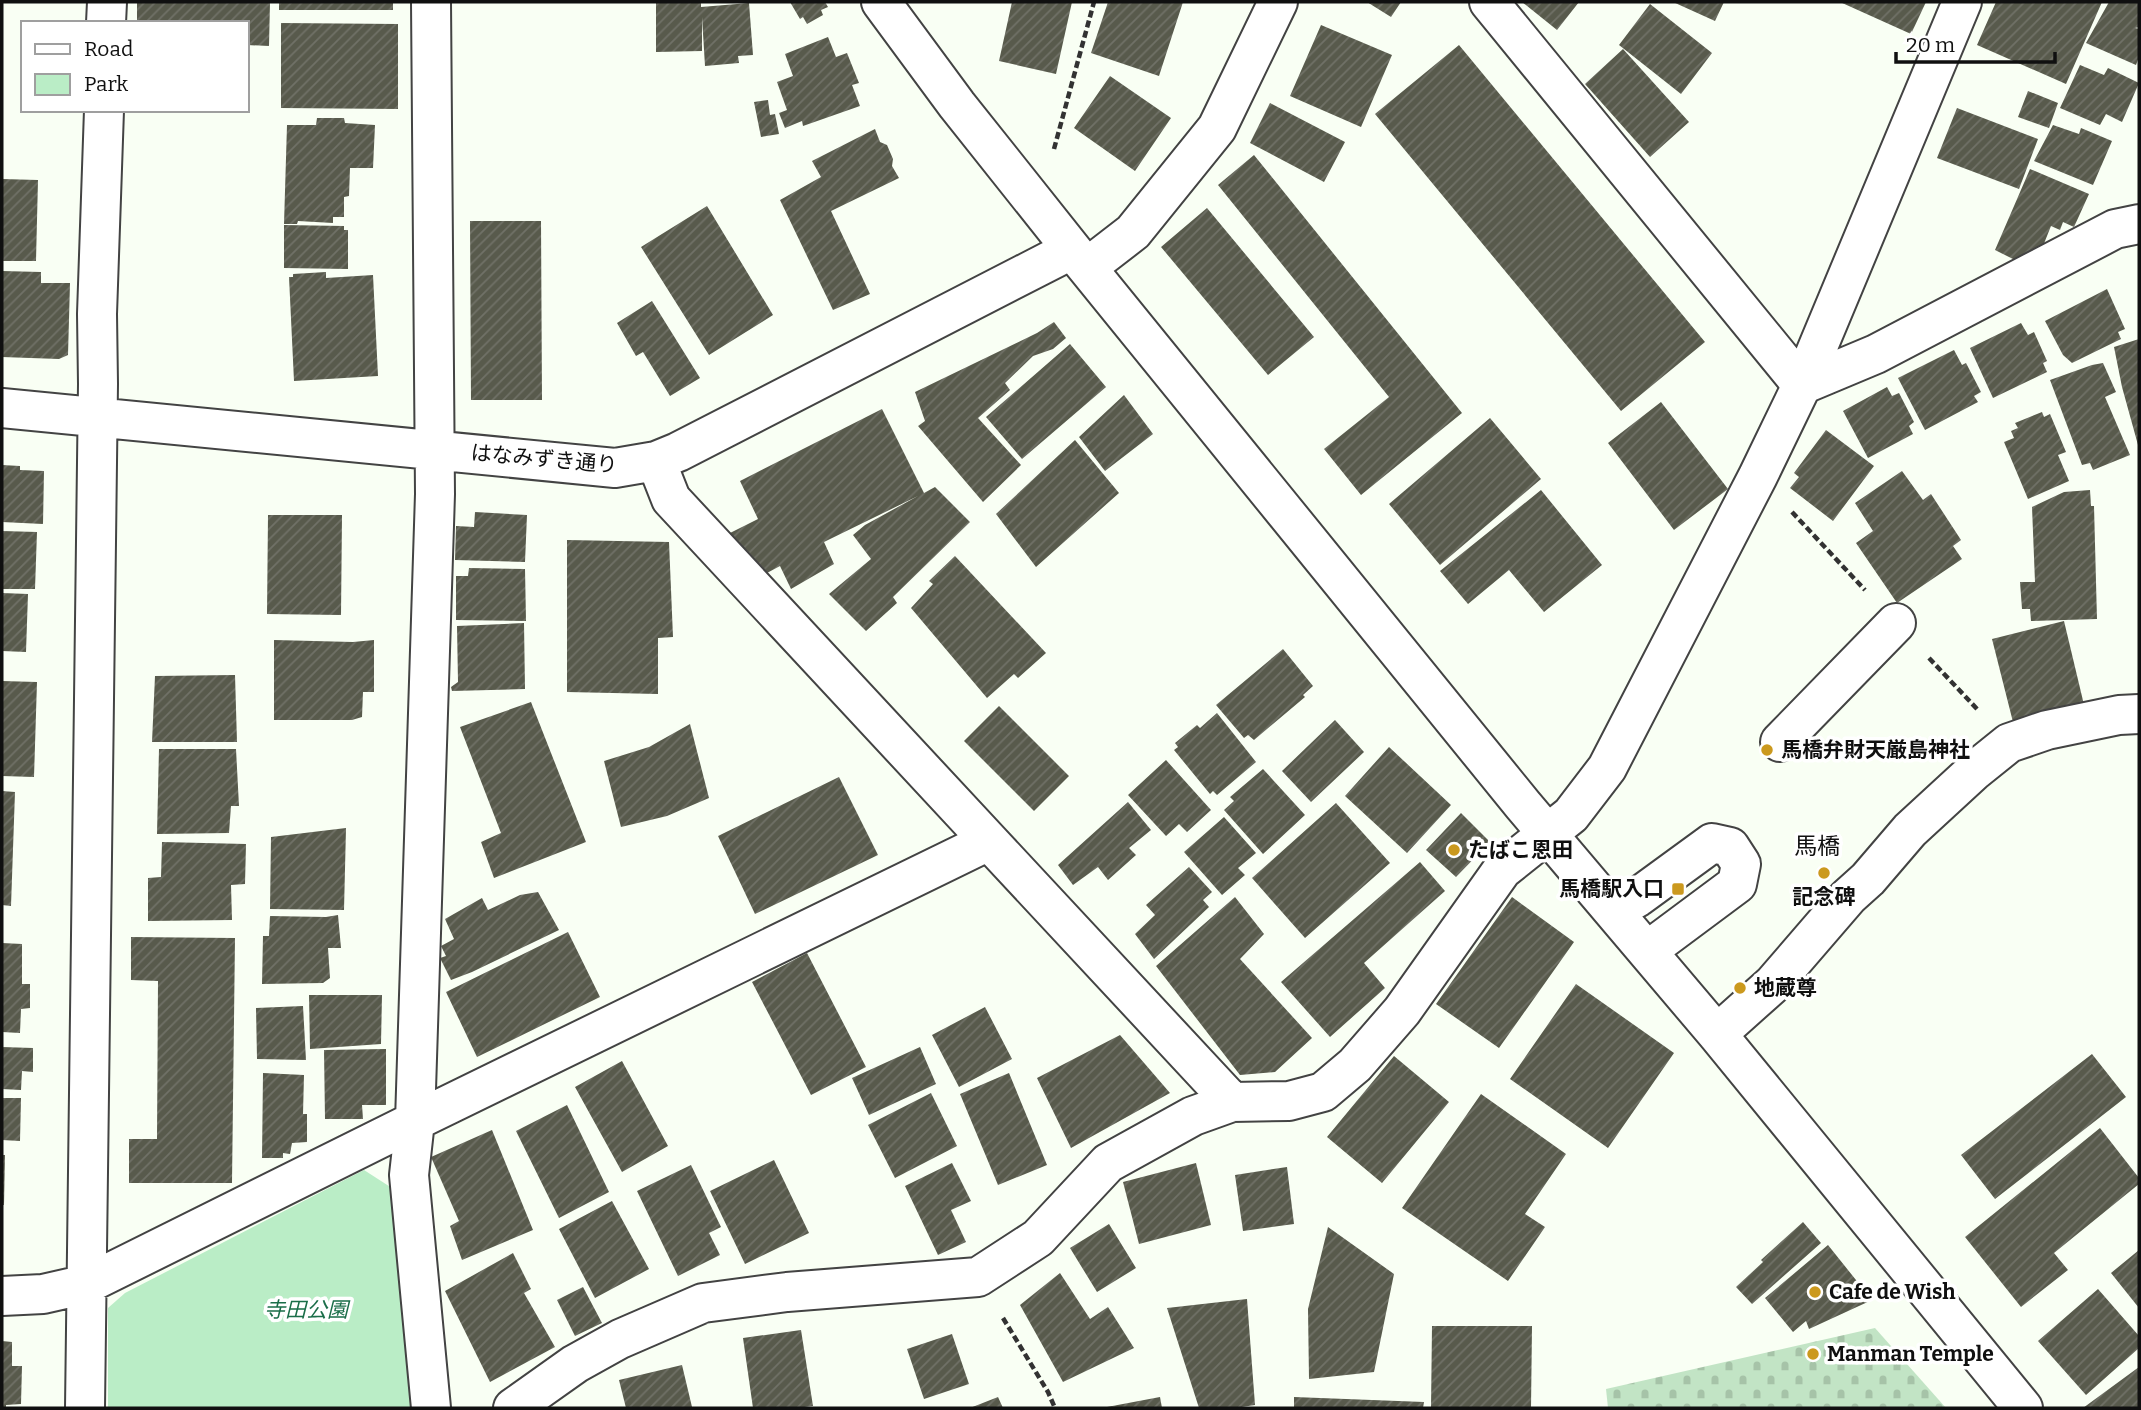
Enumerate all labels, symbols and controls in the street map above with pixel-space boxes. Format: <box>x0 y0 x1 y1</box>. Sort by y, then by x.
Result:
legend <box>21 21 248 112</box>
scale bar <box>1896 21 2055 65</box>
text: 20 m <box>1906 32 1955 58</box>
text: Road <box>84 36 133 62</box>
text: Park <box>84 71 128 97</box>
street label: はなみずき通り <box>470 440 618 478</box>
place label: 馬橋弁財天厳島神社 <box>1781 737 1970 763</box>
marker: 馬橋弁財天厳島神社 <box>1759 742 1775 758</box>
district label: 馬橋 <box>1794 832 1840 860</box>
place label: たばこ恩田 <box>1468 837 1573 863</box>
marker: たばこ恩田 <box>1446 842 1462 858</box>
marker: 記念碑 <box>1816 865 1832 881</box>
place label: 馬橋駅入口 <box>1559 876 1664 902</box>
marker: 馬橋駅入口 <box>1670 881 1686 897</box>
place label: 記念碑 <box>1793 884 1856 910</box>
place label: 地蔵尊 <box>1754 975 1817 1001</box>
marker: 地蔵尊 <box>1732 980 1748 996</box>
place label: Cafe de Wish <box>1829 1279 1956 1305</box>
marker: Cafe de Wish <box>1807 1284 1823 1300</box>
park label: 寺田公園 <box>264 1297 351 1323</box>
place label: Manman Temple <box>1827 1341 1994 1367</box>
marker: Manman Temple <box>1805 1346 1821 1362</box>

